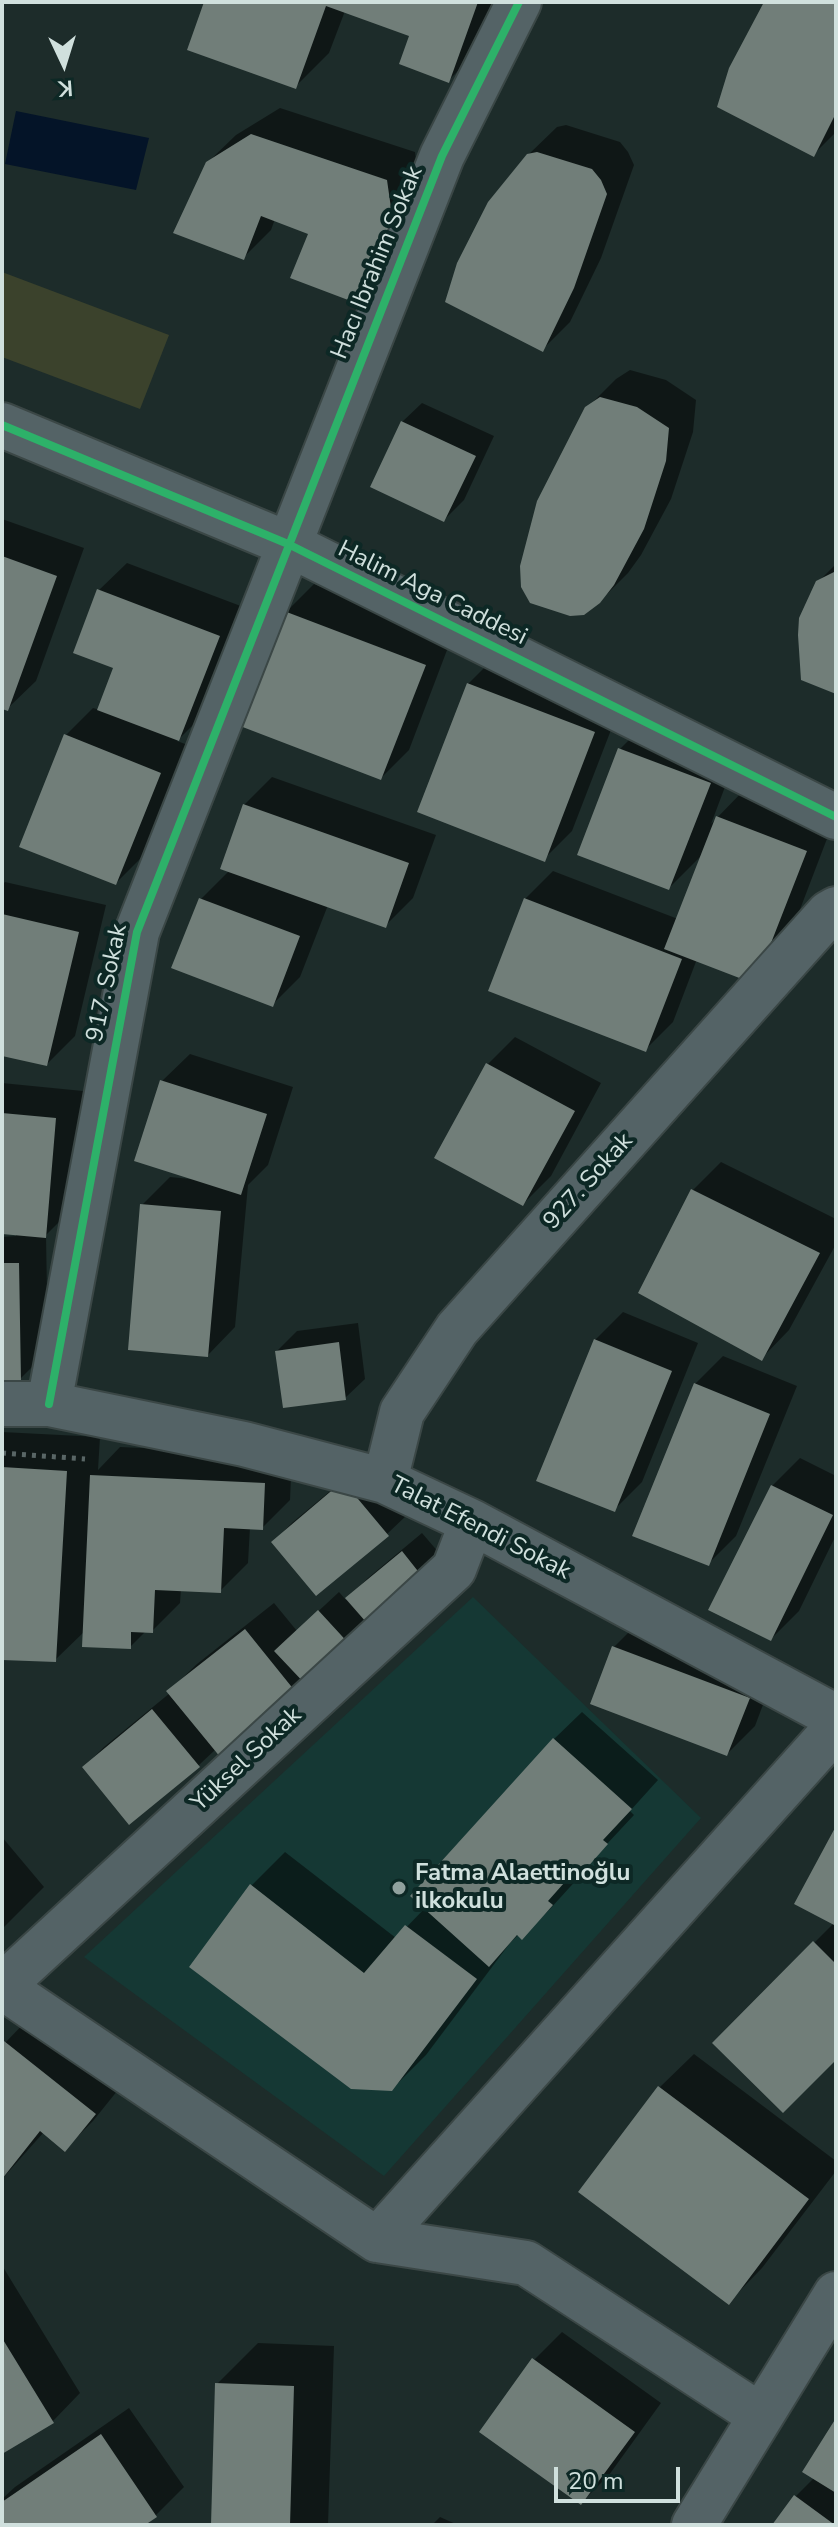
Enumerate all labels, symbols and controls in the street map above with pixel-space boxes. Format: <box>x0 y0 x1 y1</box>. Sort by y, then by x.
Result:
north arrow <box>24 24 104 104</box>
text: K <box>57 72 74 103</box>
street label: Hacı Ibrahim Sokak <box>326 162 430 364</box>
street label: Halim Aga Caddesi <box>333 536 531 652</box>
street label: 917. Sokak <box>81 922 135 1044</box>
street label: 927. Sokak <box>538 1128 640 1236</box>
street label: Talat Efendi Sokak <box>385 1471 575 1587</box>
street label: Yüksel Sokak <box>186 1702 308 1818</box>
place label: Fatma Alaettinoğlu ilkokulu <box>415 1860 630 1916</box>
marker: Fatma Alaettinoğlu ilkokulu <box>390 1879 408 1897</box>
scale bar <box>558 2451 684 2501</box>
text: 20 m <box>568 2465 624 2497</box>

